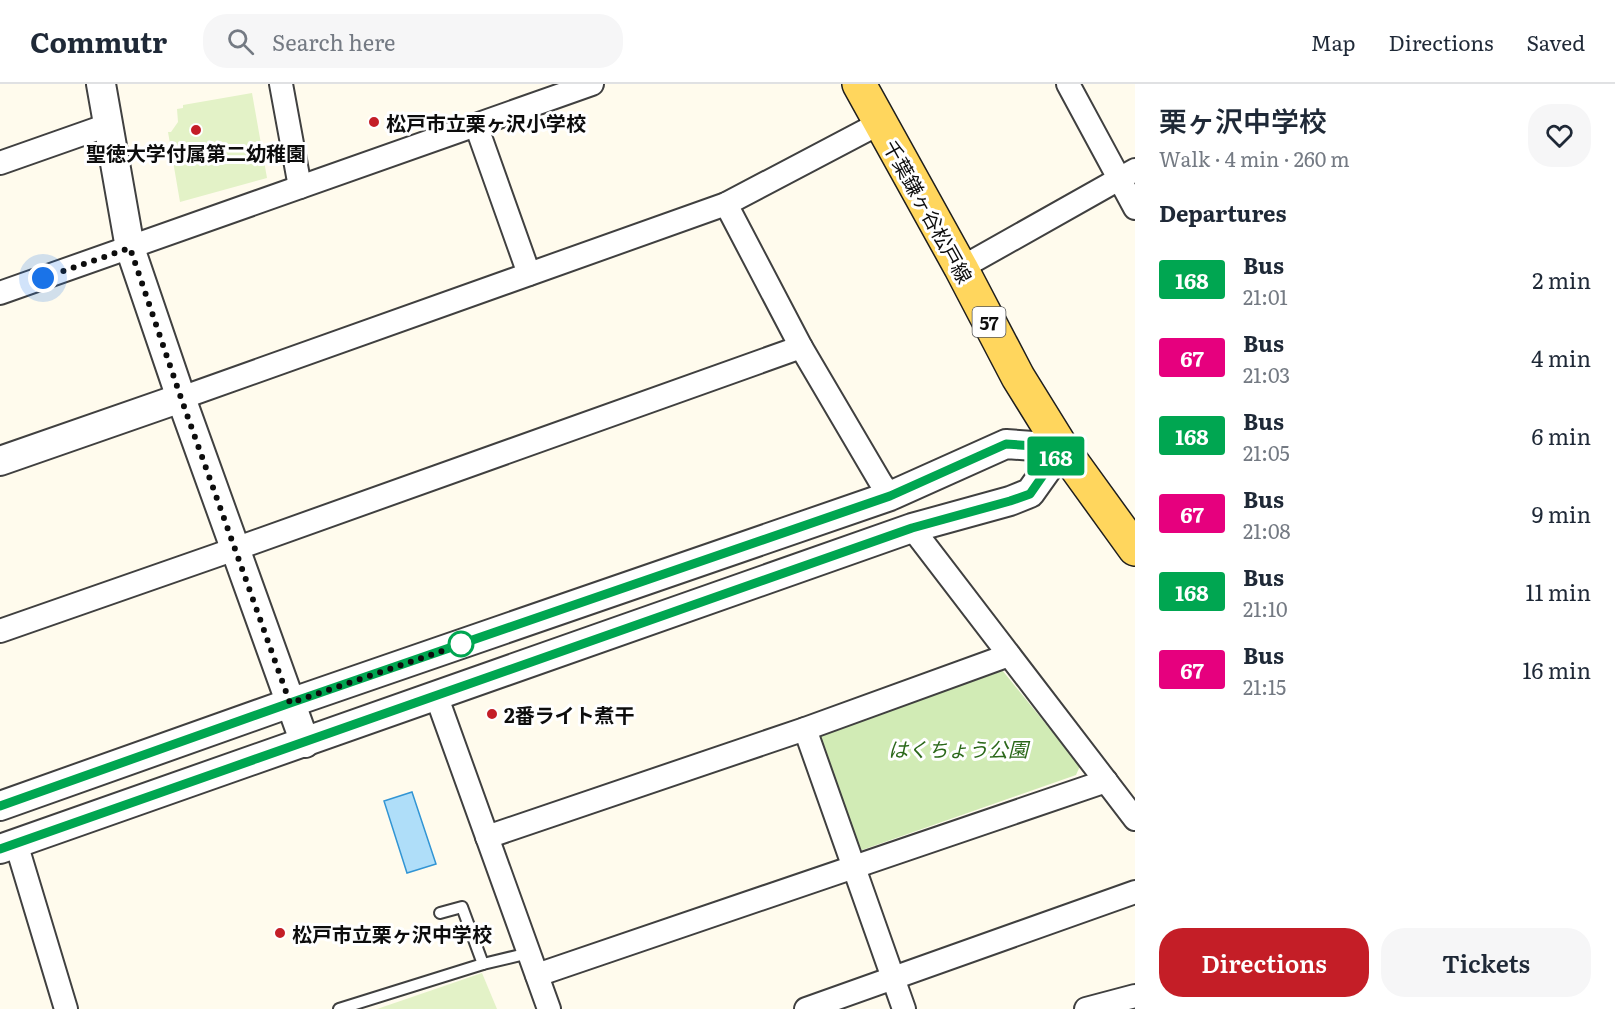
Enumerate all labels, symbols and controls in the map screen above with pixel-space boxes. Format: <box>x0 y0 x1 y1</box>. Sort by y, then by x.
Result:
search box <box>203 14 623 68</box>
text: Commutr <box>30 20 167 62</box>
icon: search <box>224 25 257 58</box>
text: Search here <box>272 25 396 58</box>
text: Map <box>1311 26 1356 57</box>
text: Directions <box>1389 26 1494 57</box>
text: Saved <box>1527 26 1585 57</box>
text: 栗ヶ沢中学校 <box>1159 99 1327 141</box>
button: heart <box>1528 104 1591 167</box>
place label: 松戸市立栗ヶ沢小学校 <box>386 107 586 137</box>
marker: 松戸市立栗ヶ沢小学校 <box>367 115 381 129</box>
marker: 聖徳大学付属第二幼稚園 <box>189 123 203 137</box>
street label: 千葉鎌ヶ谷松戸線 <box>877 134 981 288</box>
place label: 聖徳大学付属第二幼稚園 <box>86 137 306 167</box>
text: Walk · 4 min · 260 m <box>1159 143 1350 173</box>
text: Departures <box>1159 196 1286 229</box>
text: Bus <box>1243 248 1284 281</box>
your location <box>28 263 58 293</box>
text: 2 min <box>1532 263 1591 296</box>
text: 168 <box>1175 264 1209 295</box>
text: 21:01 <box>1243 281 1288 311</box>
road number: 57 <box>972 307 1006 337</box>
text: Bus <box>1243 326 1284 359</box>
text: 4 min <box>1531 341 1591 374</box>
text: 67 <box>1180 342 1204 373</box>
text: 21:03 <box>1243 359 1290 389</box>
text: Bus <box>1243 404 1284 437</box>
text: 6 min <box>1532 419 1591 452</box>
text: 168 <box>1175 420 1209 451</box>
line badge: 168 <box>1022 436 1090 476</box>
text: 21:05 <box>1243 437 1290 467</box>
text: 168 <box>1039 441 1073 472</box>
text: Bus <box>1243 482 1284 515</box>
text: 9 min <box>1532 497 1591 530</box>
text: 67 <box>1180 498 1204 529</box>
text: 21:08 <box>1243 515 1291 545</box>
text: Bus <box>1243 560 1284 593</box>
text: 11 min <box>1525 575 1591 608</box>
text: 168 <box>1175 576 1209 607</box>
text: 21:10 <box>1243 593 1288 623</box>
unlabelled marker <box>448 631 474 657</box>
text: Bus <box>1243 638 1284 671</box>
text: 16 min <box>1523 653 1591 686</box>
text: 67 <box>1180 654 1204 685</box>
text: 21:15 <box>1243 671 1286 701</box>
place label: 2番ライト煮干 <box>504 699 635 729</box>
marker: 2番ライト煮干 <box>485 707 499 721</box>
park label: はくちょう公園 <box>888 733 1031 763</box>
place label: 松戸市立栗ヶ沢中学校 <box>292 918 492 948</box>
marker: 松戸市立栗ヶ沢中学校 <box>273 926 287 940</box>
button: Directions <box>1159 928 1369 997</box>
button: Tickets <box>1381 928 1591 997</box>

